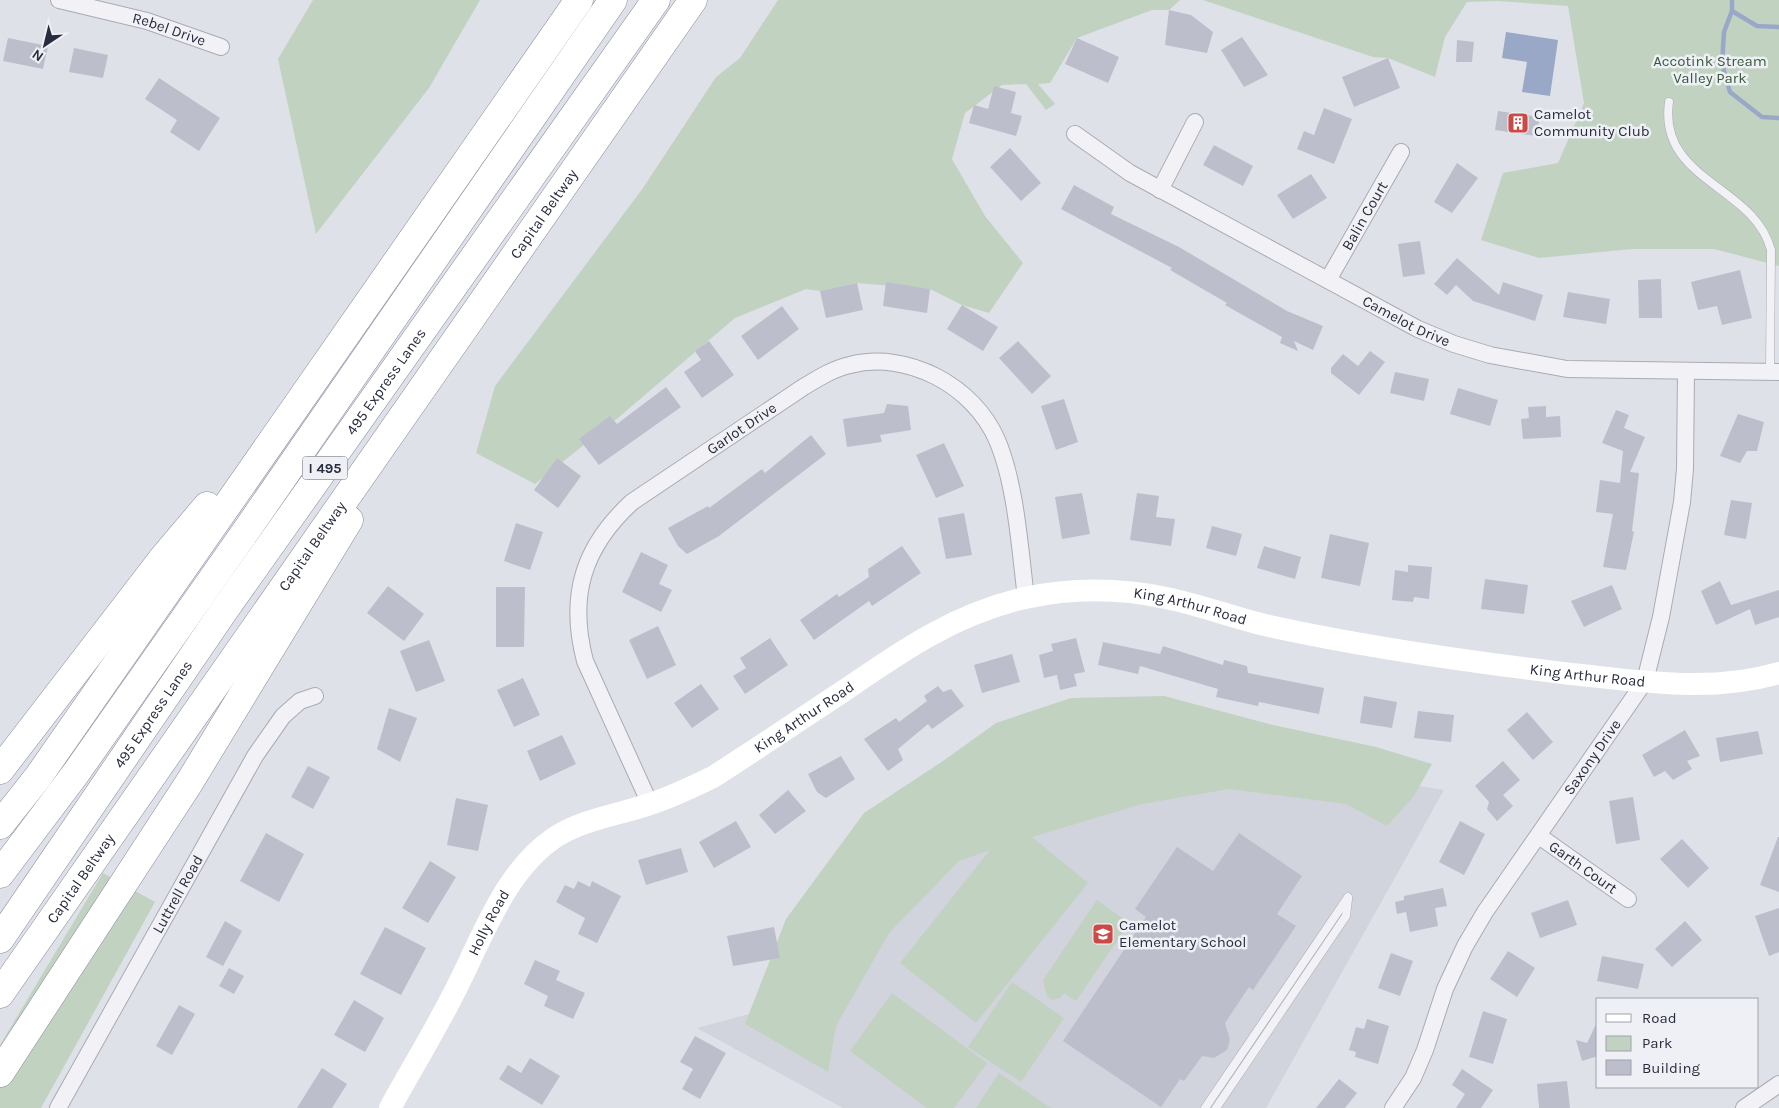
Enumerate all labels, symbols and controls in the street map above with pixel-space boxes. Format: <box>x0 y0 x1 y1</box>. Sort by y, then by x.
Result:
street label: Rebel Drive <box>131 9 208 50</box>
north arrow <box>20 20 70 70</box>
text: N <box>29 45 47 65</box>
park label: Accotink Stream Valley Park <box>1653 52 1767 87</box>
place label: Camelot Community Club <box>1534 105 1650 140</box>
building icon: Camelot Community Club <box>1506 111 1530 135</box>
street label: Capital Beltway <box>506 165 581 262</box>
street label: Balin Court <box>1338 178 1392 253</box>
street label: Camelot Drive <box>1359 292 1453 350</box>
street label: 495 Express Lanes <box>342 325 430 438</box>
street label: Garlot Drive <box>703 399 780 458</box>
road number: I 495 <box>302 456 348 479</box>
street label: Capital Beltway <box>275 498 350 594</box>
street label: King Arthur Road <box>1133 584 1249 629</box>
street label: 495 Express Lanes <box>110 657 196 772</box>
street label: King Arthur Road <box>1529 660 1646 691</box>
street label: King Arthur Road <box>751 677 858 757</box>
street label: Saxony Drive <box>1560 716 1625 798</box>
street label: Capital Beltway <box>43 830 118 927</box>
street label: Garth Court <box>1546 837 1621 898</box>
street label: Luttrell Road <box>149 852 207 937</box>
street label: Holly Road <box>464 886 513 959</box>
place label: Camelot Elementary School <box>1119 916 1246 951</box>
school or university icon: Camelot Elementary School <box>1091 922 1115 946</box>
legend <box>1596 998 1759 1088</box>
text: Road <box>1642 1009 1677 1027</box>
text: Park <box>1642 1034 1672 1052</box>
text: Building <box>1642 1059 1700 1077</box>

